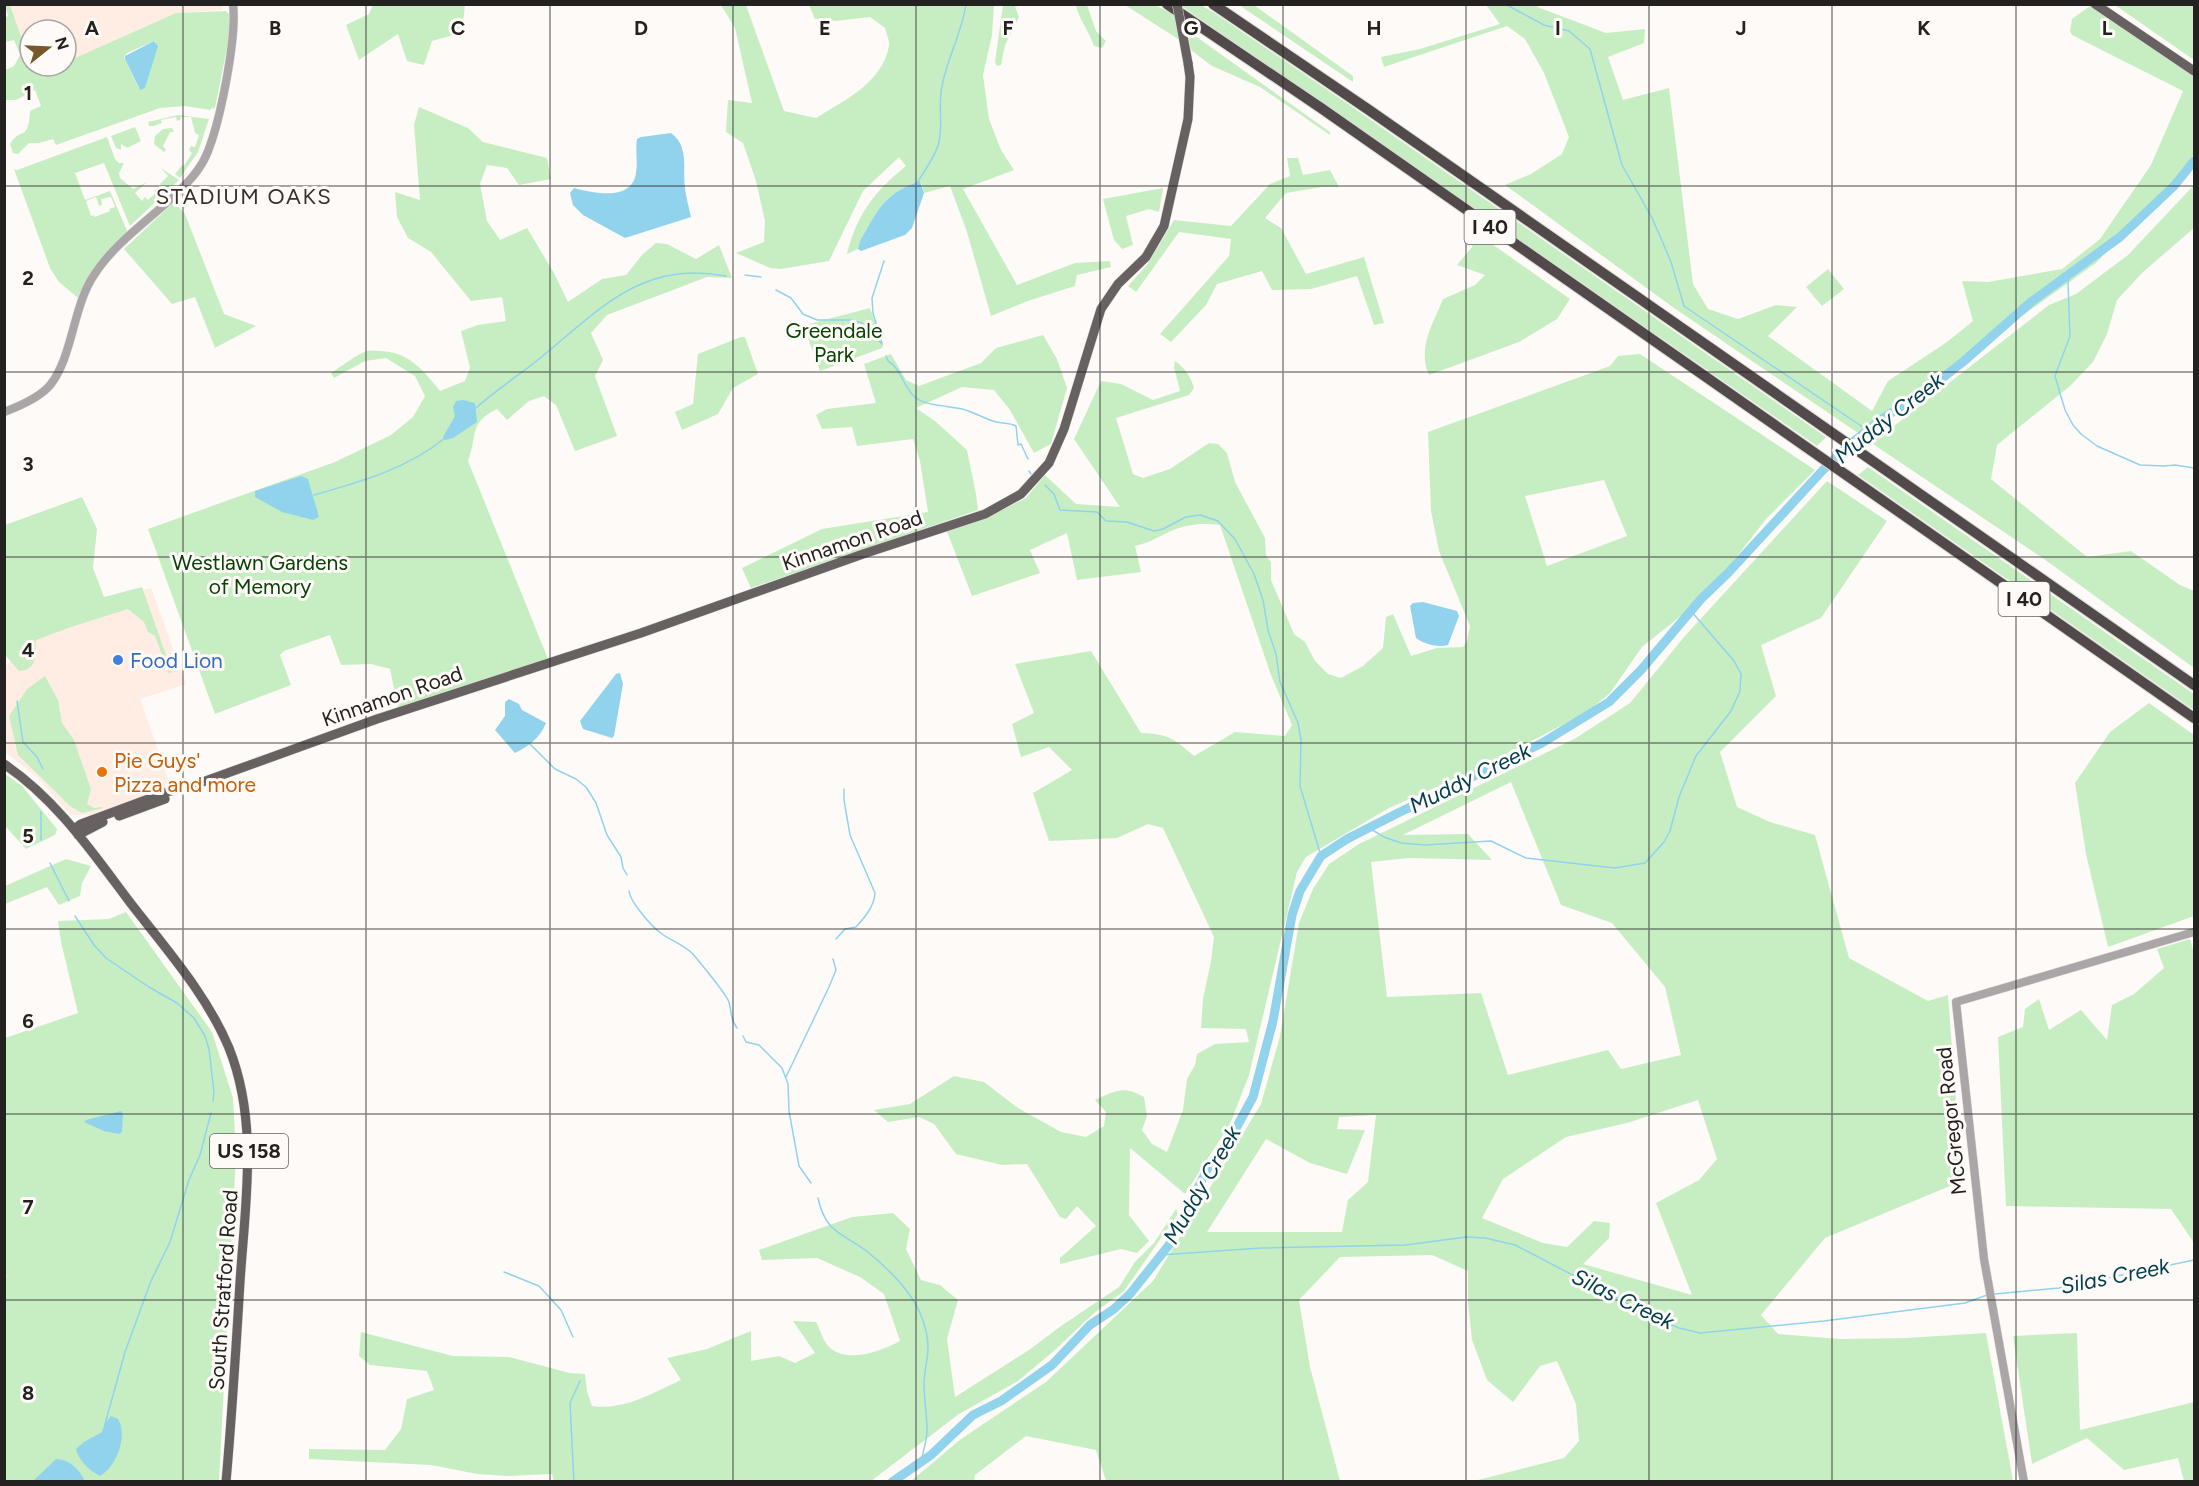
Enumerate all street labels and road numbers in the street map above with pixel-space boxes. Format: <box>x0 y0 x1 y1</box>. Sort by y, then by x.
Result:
road number: I 40 <box>1464 210 1516 244</box>
street label: Kinnamon Road <box>778 504 926 576</box>
road number: I 40 <box>1998 582 2050 616</box>
street label: Kinnamon Road <box>318 660 466 732</box>
street label: McGregor Road <box>1931 1046 1971 1196</box>
road number: US 158 <box>210 1134 288 1168</box>
street label: South Stratford Road <box>204 1189 242 1391</box>

